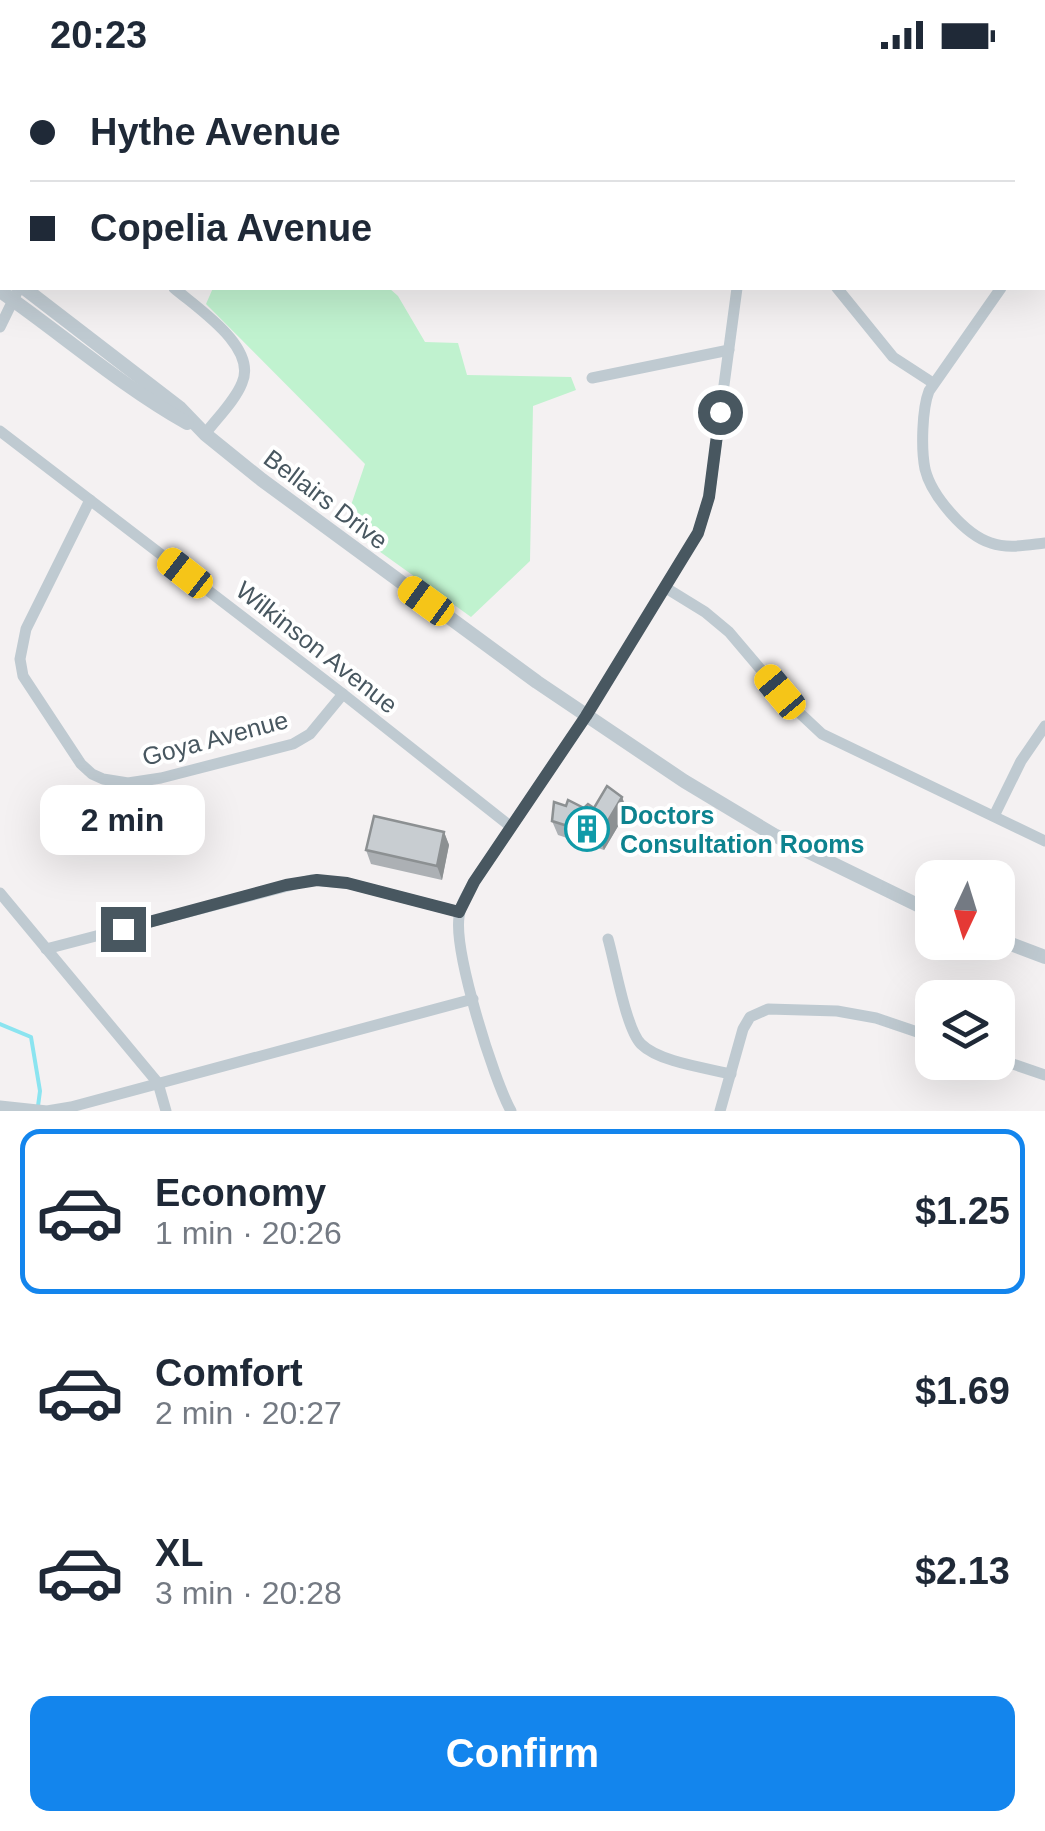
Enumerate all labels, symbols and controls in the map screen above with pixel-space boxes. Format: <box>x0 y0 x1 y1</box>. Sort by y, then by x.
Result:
text: 20:23 <box>50 14 147 56</box>
text: Hythe Avenue <box>90 111 341 153</box>
text: Copelia Avenue <box>90 207 372 249</box>
route start <box>698 390 743 435</box>
street label: Bellairs Drive <box>259 444 393 554</box>
car <box>152 543 218 603</box>
car <box>393 571 459 631</box>
street label: Wilkinson Avenue <box>231 575 403 719</box>
car <box>749 659 811 725</box>
street label: Goya Avenue <box>139 705 291 771</box>
callout: 2 min <box>41 784 206 854</box>
place label: Doctors Consultation Rooms <box>620 801 864 858</box>
text: 2 min <box>81 802 164 838</box>
building icon: Doctors Consultation Rooms <box>564 806 610 852</box>
north arrow <box>915 860 1015 960</box>
map controls <box>915 860 1015 1080</box>
route end <box>101 907 146 952</box>
button: layers <box>915 980 1015 1080</box>
icon: car <box>35 1167 125 1257</box>
text: Economy <box>155 1172 326 1214</box>
text: $1.25 <box>915 1190 1010 1232</box>
text: 1 min · 20:26 <box>155 1215 342 1251</box>
icon: car <box>35 1347 125 1437</box>
text: Comfort <box>155 1352 303 1394</box>
text: $1.69 <box>915 1370 1010 1412</box>
text: 2 min · 20:27 <box>155 1395 342 1431</box>
icon: car <box>35 1527 125 1617</box>
text: XL <box>155 1532 204 1574</box>
text: $2.13 <box>915 1550 1010 1592</box>
text: 3 min · 20:28 <box>155 1575 342 1611</box>
button: Confirm <box>30 1696 1015 1811</box>

